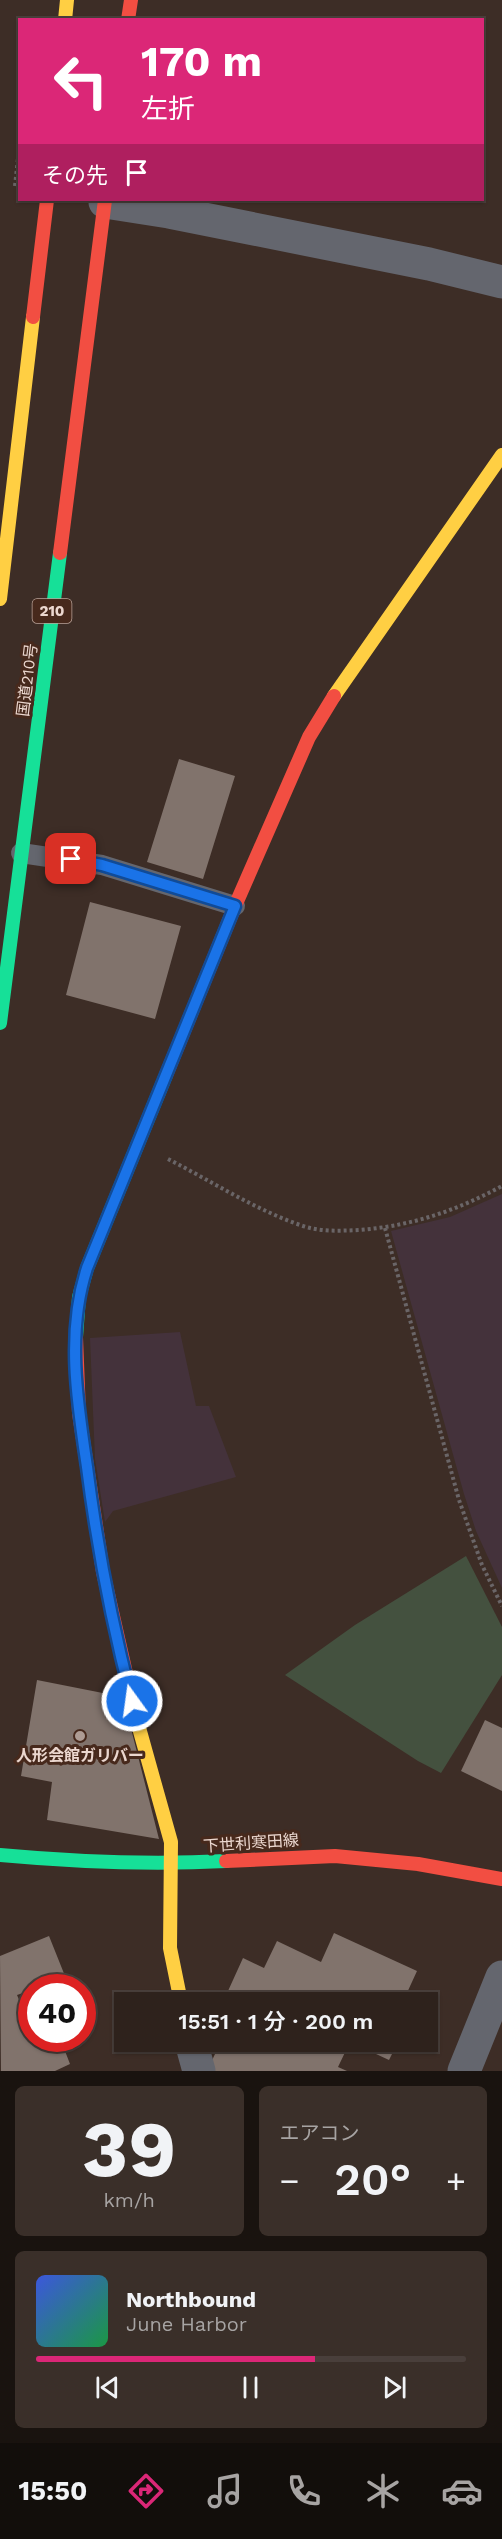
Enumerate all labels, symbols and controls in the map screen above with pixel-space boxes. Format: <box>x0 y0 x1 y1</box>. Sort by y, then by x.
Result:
text: 170 m <box>141 37 262 86</box>
icon: left <box>42 42 120 120</box>
text: 左折 <box>141 93 195 125</box>
icon: arrive <box>120 156 153 189</box>
text: その先 <box>42 163 108 188</box>
road number: 210 <box>32 599 72 623</box>
street label: 国道210号 <box>13 642 41 718</box>
pin <box>45 833 96 884</box>
icon: arrive <box>54 842 87 875</box>
position arrow <box>100 1669 164 1733</box>
marker: 人形会館ガリバー <box>73 1729 87 1743</box>
place label: 人形会館ガリバー <box>16 1746 144 1765</box>
street label: 下世利寒田線 <box>202 1830 300 1856</box>
speed limit sign: 40 <box>18 1974 96 2052</box>
text: 15:51 · 1 分 · 200 m <box>179 2009 373 2034</box>
text: 39 <box>82 2103 176 2195</box>
text: エアコン <box>280 2121 360 2145</box>
text: 20° <box>334 2153 411 2206</box>
text: − <box>280 2161 299 2200</box>
text: + <box>446 2161 466 2200</box>
text: km/h <box>103 2188 155 2212</box>
text: Northbound <box>126 2287 256 2312</box>
text: June Harbor <box>126 2312 247 2336</box>
icon: previous <box>91 2371 124 2404</box>
icon: pause <box>234 2371 267 2404</box>
icon: next <box>378 2371 411 2404</box>
icon: directions <box>125 2470 167 2512</box>
icon: music <box>204 2470 246 2512</box>
icon: phone <box>283 2470 325 2512</box>
icon: climate <box>362 2470 404 2512</box>
icon: car <box>441 2470 483 2512</box>
text: 15:50 <box>19 2475 87 2507</box>

